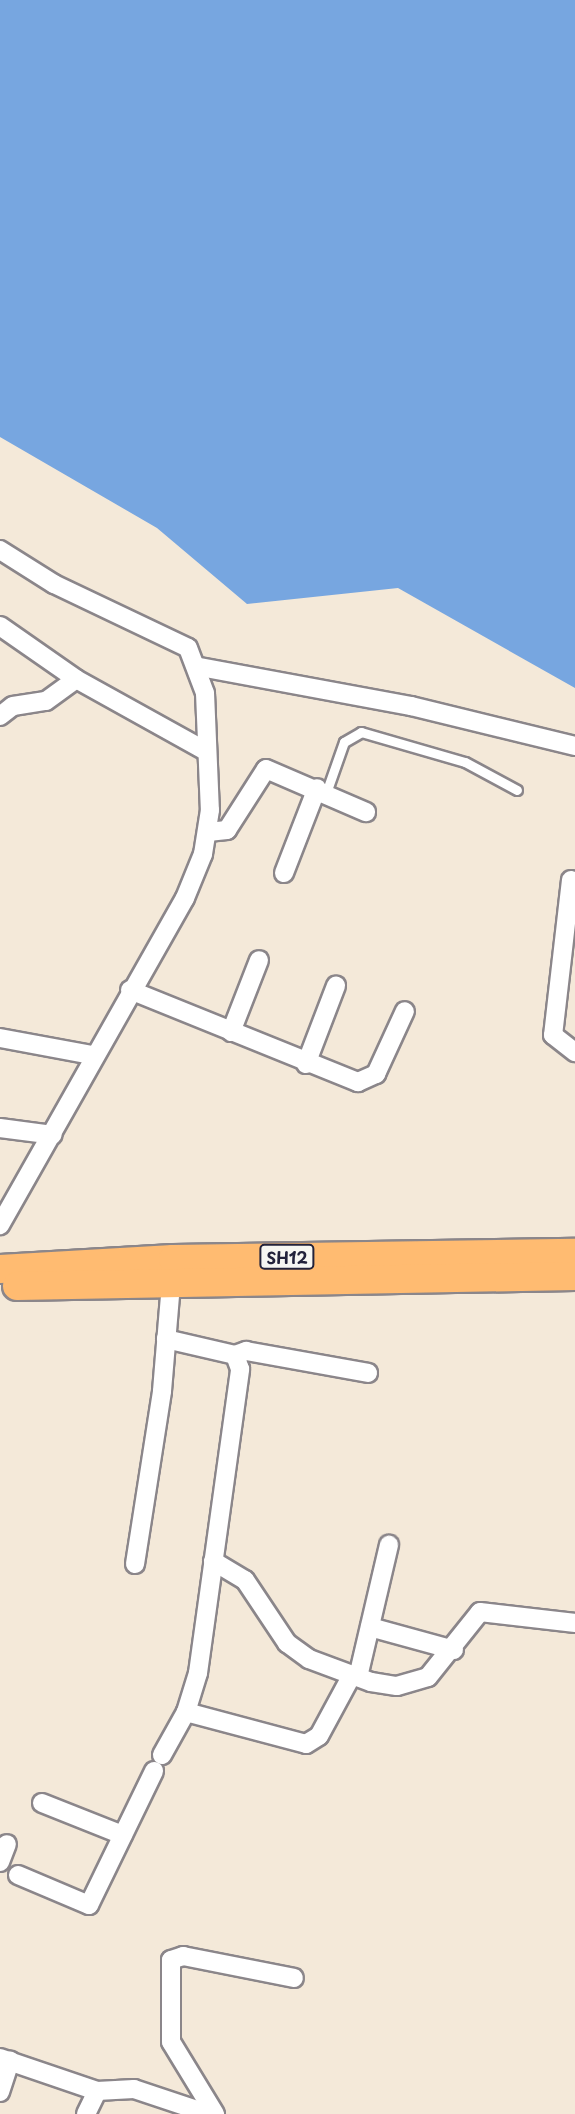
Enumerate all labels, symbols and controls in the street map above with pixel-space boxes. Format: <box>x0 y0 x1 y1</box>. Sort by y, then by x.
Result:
road number: SH12 <box>259 1245 315 1270</box>

